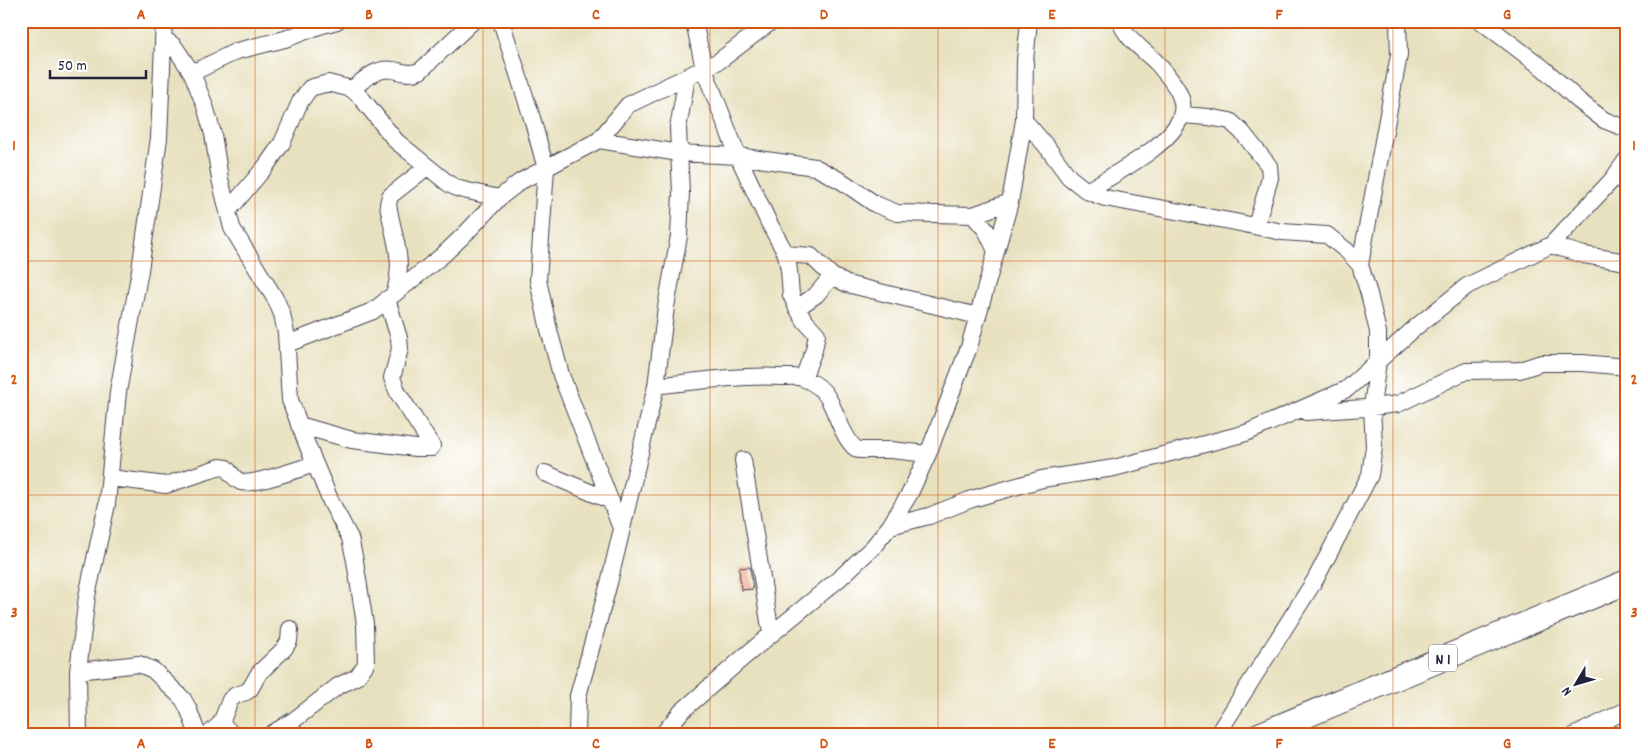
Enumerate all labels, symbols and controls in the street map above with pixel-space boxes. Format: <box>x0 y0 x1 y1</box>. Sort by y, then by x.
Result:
text: A <box>137 4 146 27</box>
text: B <box>365 4 373 27</box>
text: C <box>592 4 600 27</box>
text: D <box>820 4 829 27</box>
text: E <box>1048 4 1056 27</box>
text: F <box>1275 4 1283 27</box>
text: G <box>1503 4 1511 27</box>
scale bar <box>50 48 146 80</box>
text: 50 m <box>58 56 87 78</box>
text: 1 <box>12 135 16 158</box>
text: 1 <box>1632 135 1636 158</box>
text: 2 <box>11 369 18 392</box>
text: 2 <box>1631 369 1638 392</box>
text: 3 <box>10 602 18 625</box>
text: 3 <box>1630 602 1638 625</box>
road number: N 1 <box>1429 644 1457 671</box>
north arrow <box>1550 658 1600 708</box>
text: N <box>1557 682 1577 700</box>
text: A <box>137 733 146 756</box>
text: B <box>365 733 373 756</box>
text: C <box>592 733 600 756</box>
text: D <box>820 733 829 756</box>
text: E <box>1048 733 1056 756</box>
text: F <box>1275 733 1283 756</box>
text: G <box>1503 733 1511 756</box>

